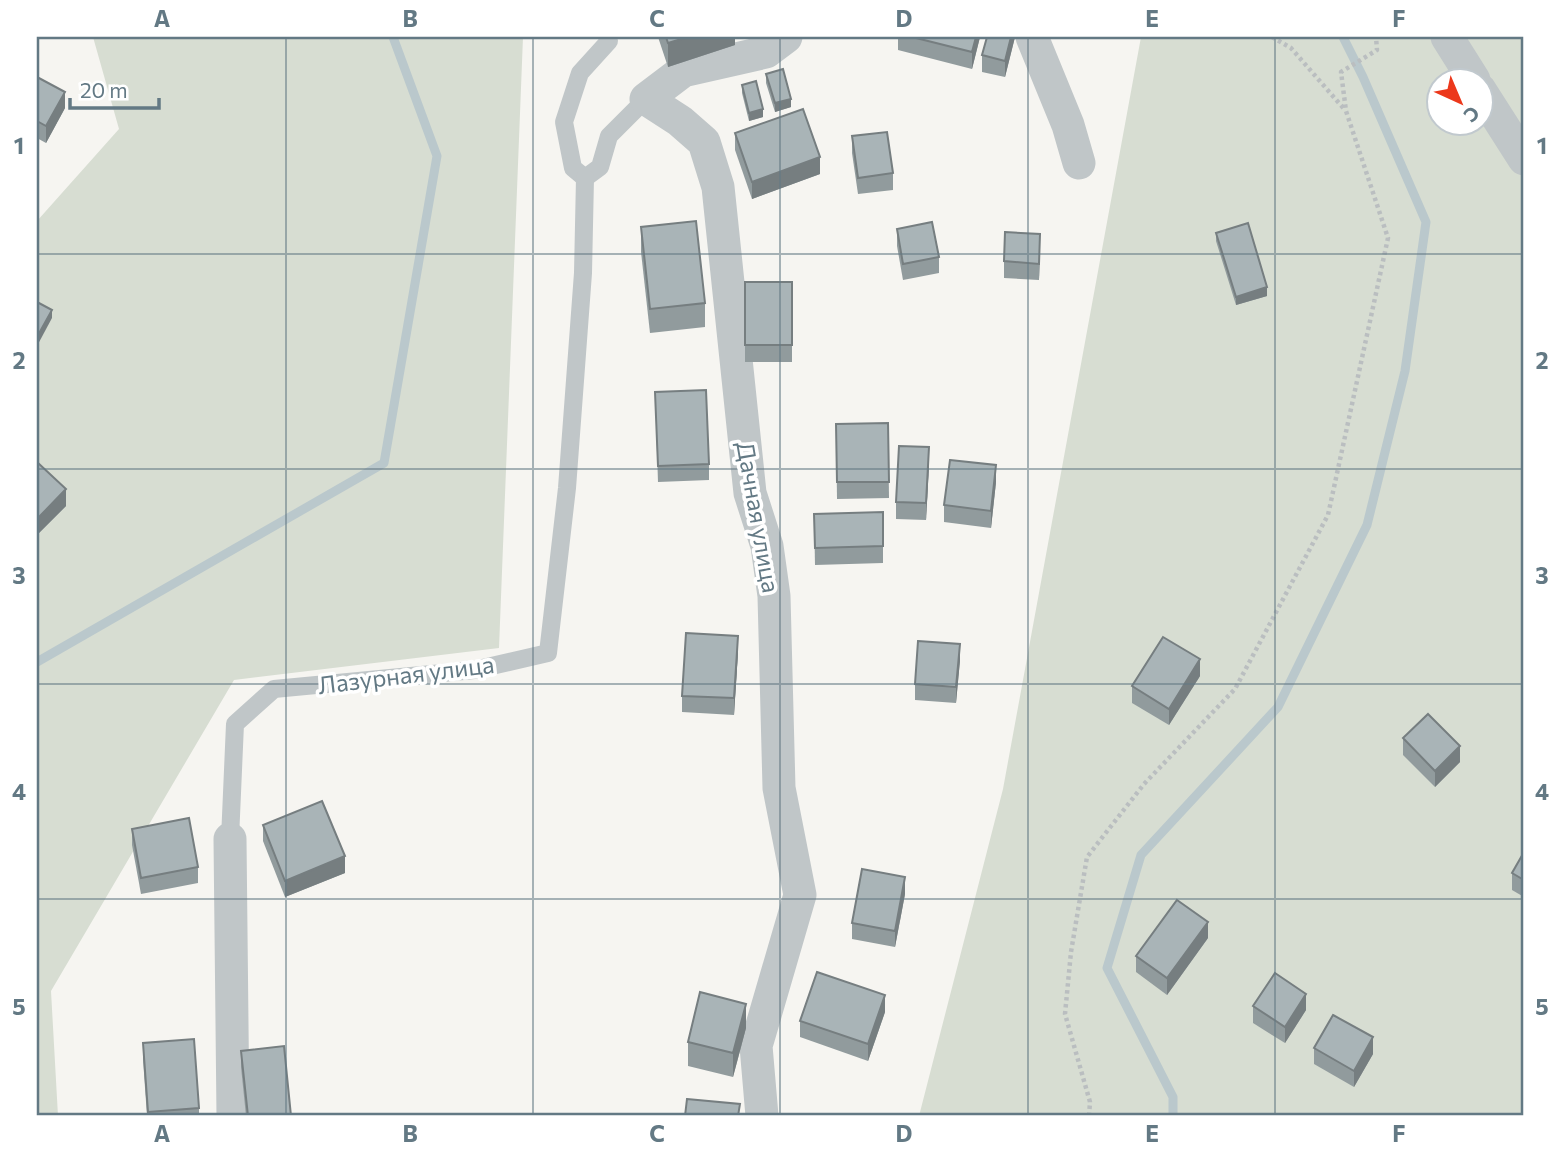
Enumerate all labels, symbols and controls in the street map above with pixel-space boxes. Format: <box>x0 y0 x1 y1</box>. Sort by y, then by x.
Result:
text: A <box>154 4 171 32</box>
text: B <box>402 4 418 32</box>
text: C <box>649 4 665 32</box>
text: D <box>896 4 913 32</box>
text: E <box>1145 4 1159 32</box>
text: F <box>1392 4 1406 32</box>
scale bar <box>70 66 159 110</box>
north arrow <box>1424 66 1494 136</box>
text: 20 m <box>80 77 128 102</box>
text: С <box>1459 102 1485 127</box>
text: 1 <box>14 131 24 159</box>
text: 1 <box>1537 131 1547 159</box>
text: 2 <box>12 346 26 374</box>
text: 2 <box>1535 346 1549 374</box>
street label: Дачная улица <box>731 439 787 595</box>
text: 3 <box>12 561 26 589</box>
text: 3 <box>1535 561 1549 589</box>
street label: Лазурная улица <box>316 649 496 699</box>
text: 4 <box>12 777 26 805</box>
text: 4 <box>1535 777 1549 805</box>
text: 5 <box>12 992 26 1020</box>
text: 5 <box>1535 992 1549 1020</box>
text: A <box>154 1119 171 1147</box>
text: B <box>402 1119 418 1147</box>
text: C <box>649 1119 665 1147</box>
text: D <box>896 1119 913 1147</box>
text: E <box>1145 1119 1159 1147</box>
text: F <box>1392 1119 1406 1147</box>

